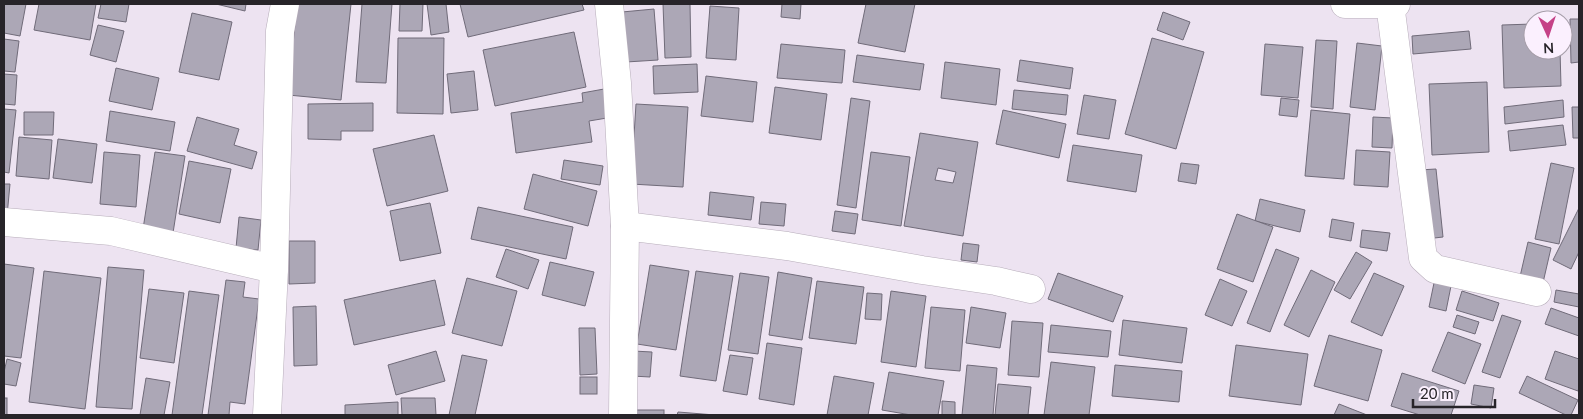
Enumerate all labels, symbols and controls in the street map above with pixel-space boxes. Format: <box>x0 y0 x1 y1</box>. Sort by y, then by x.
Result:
north arrow <box>1523 10 1573 60</box>
text: N <box>1543 40 1555 57</box>
scale bar <box>1413 376 1496 408</box>
text: 20 m <box>1420 384 1454 402</box>

